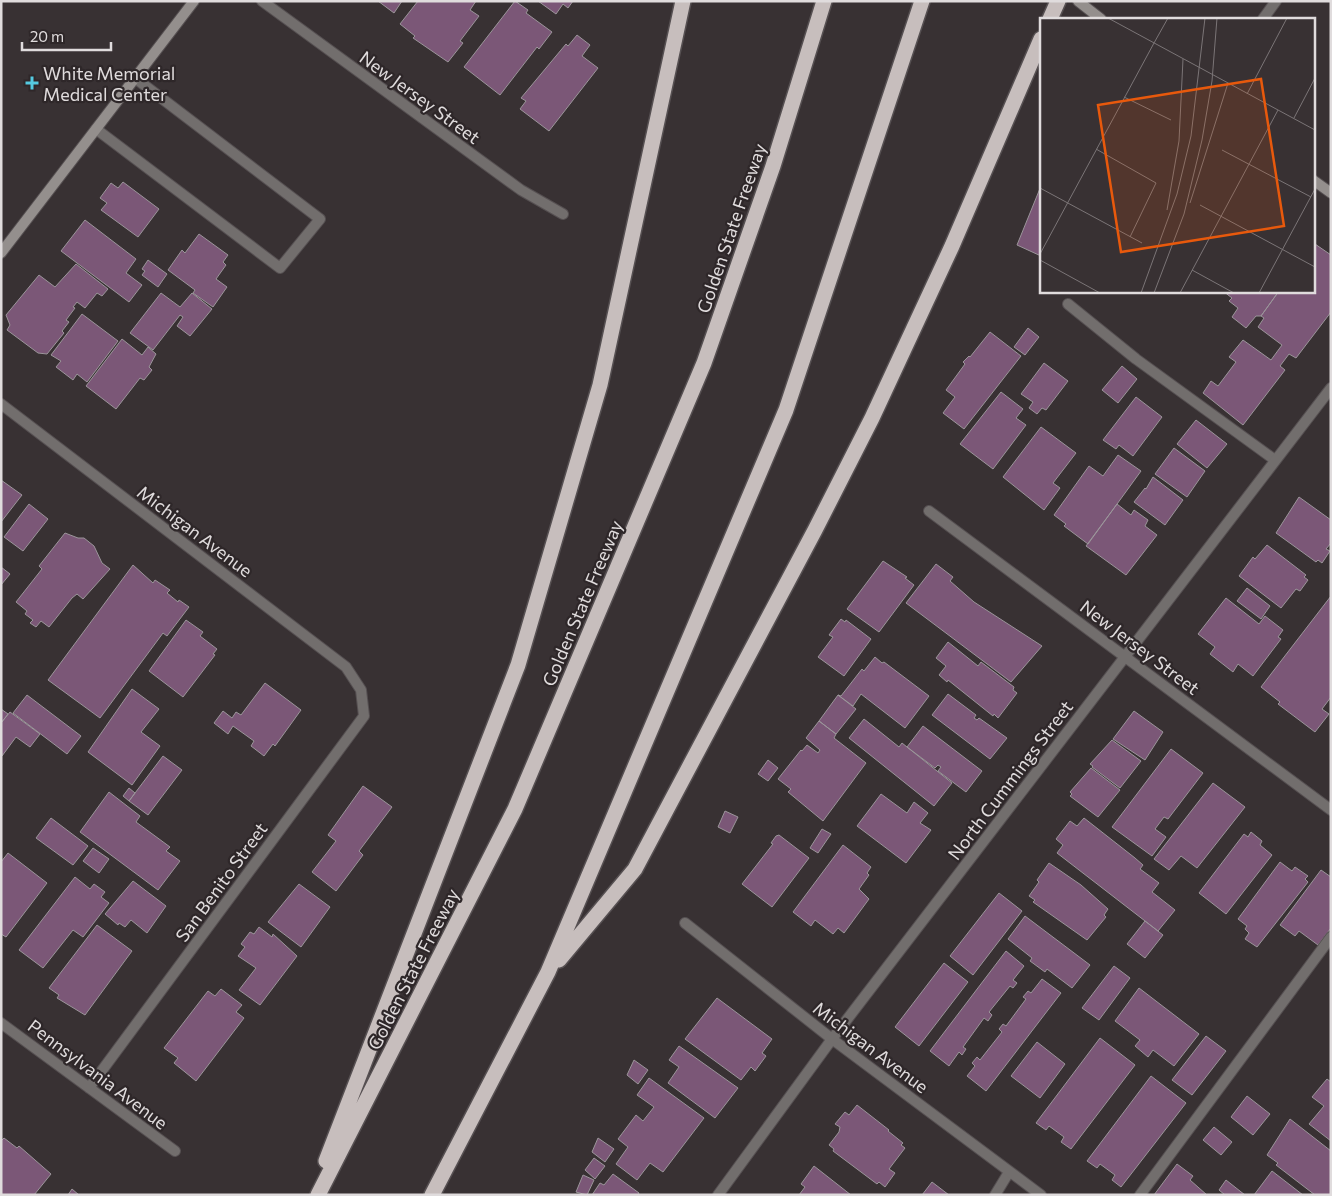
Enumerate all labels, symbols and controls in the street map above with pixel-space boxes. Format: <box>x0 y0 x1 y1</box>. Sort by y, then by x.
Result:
inset map <box>1040 18 1314 292</box>
scale bar <box>22 20 111 52</box>
text: 20 m <box>30 27 64 45</box>
street label: New Jersey Street <box>356 46 484 148</box>
place label: White Memorial Medical Center <box>43 62 175 105</box>
marker: White Memorial Medical Center <box>25 76 39 90</box>
street label: Golden State Freeway <box>692 140 770 316</box>
street label: Michigan Avenue <box>133 481 257 581</box>
street label: Golden State Freeway <box>537 517 627 689</box>
street label: New Jersey Street <box>1076 595 1204 699</box>
street label: North Cummings Street <box>943 696 1077 864</box>
street label: San Benito Street <box>170 818 272 946</box>
street label: Golden State Freeway <box>363 885 463 1053</box>
street label: Michigan Avenue <box>809 997 933 1097</box>
street label: Pennsylvania Avenue <box>24 1014 172 1134</box>

